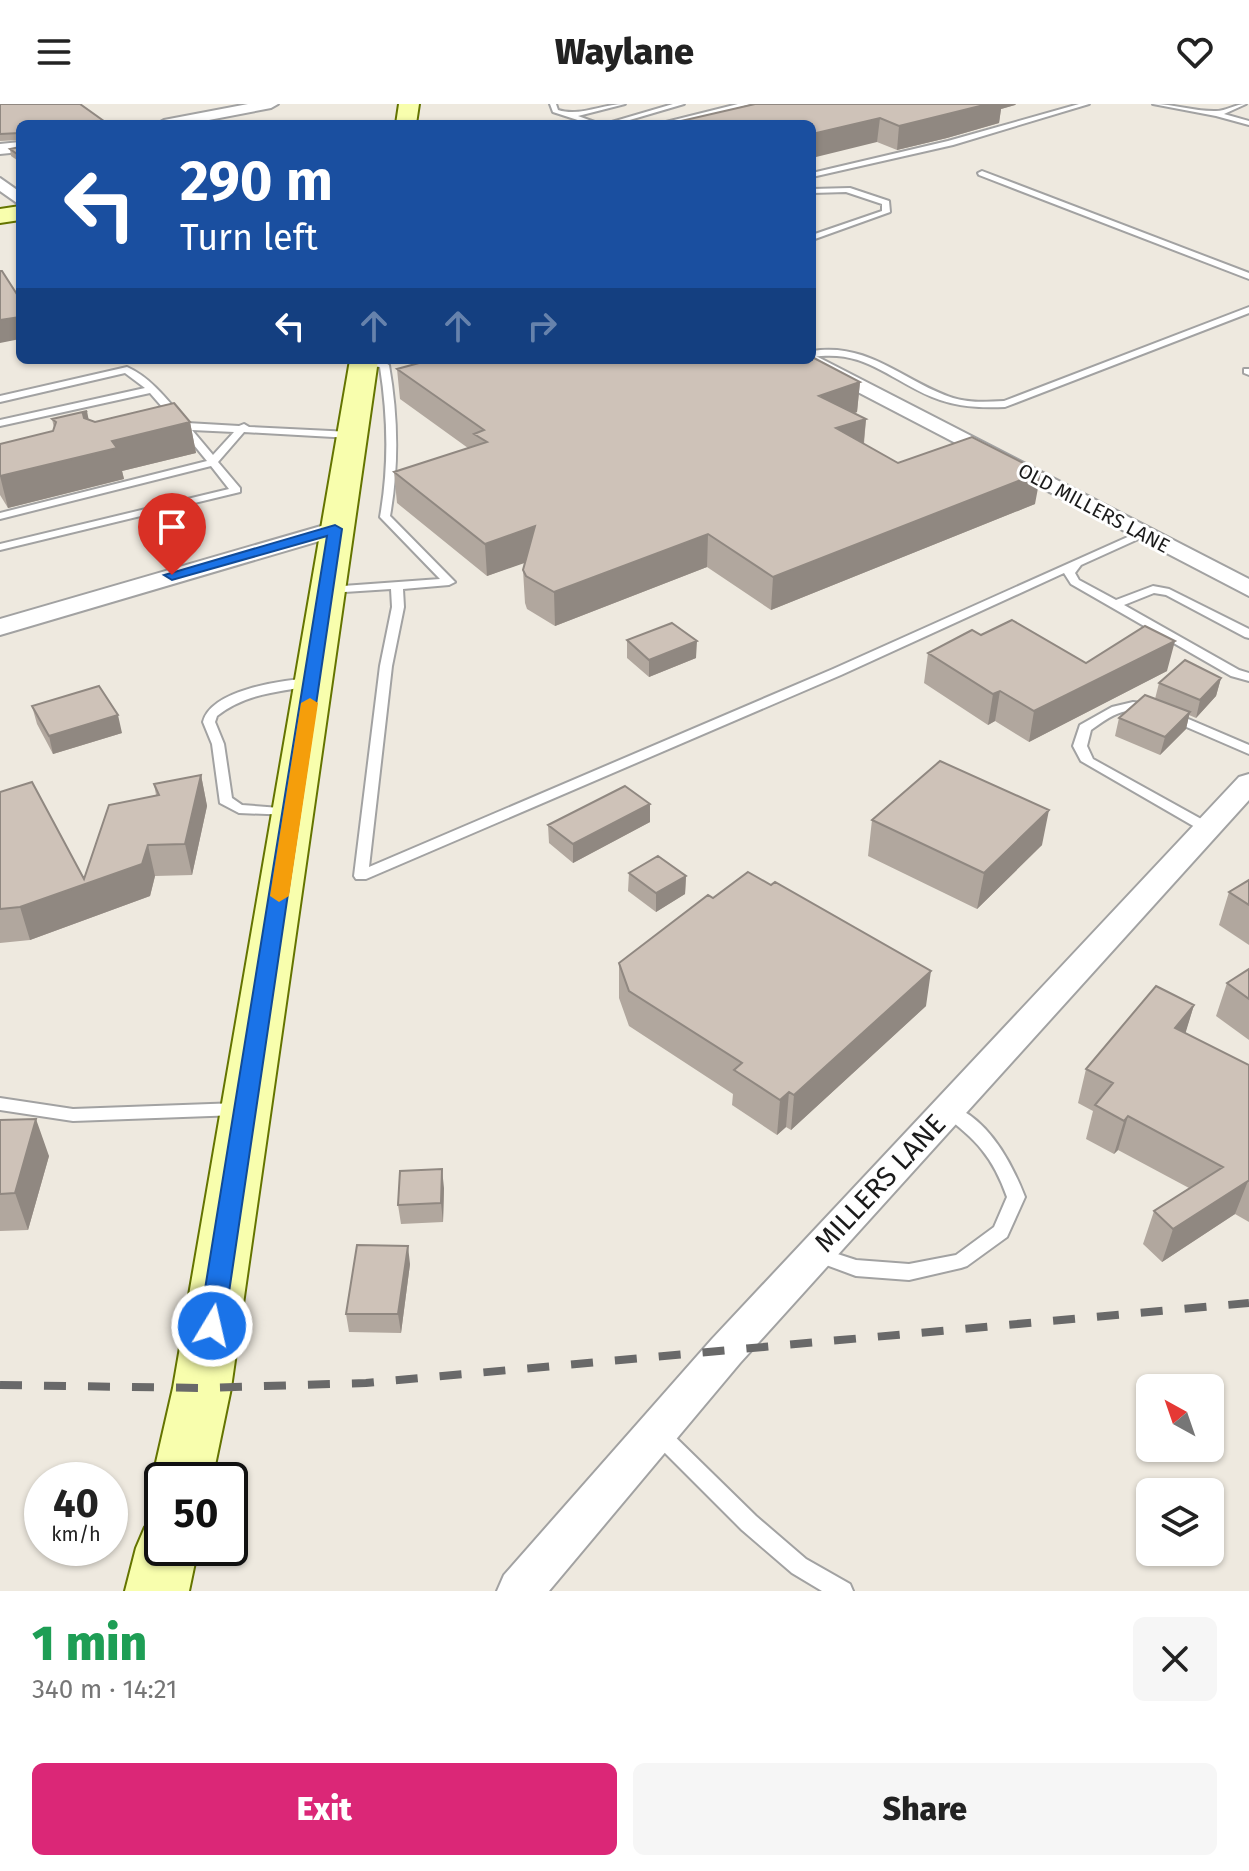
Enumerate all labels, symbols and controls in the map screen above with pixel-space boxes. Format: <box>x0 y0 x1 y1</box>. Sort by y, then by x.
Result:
icon: menu <box>32 30 76 74</box>
text: Waylane <box>555 30 694 74</box>
icon: heart <box>1173 30 1217 74</box>
text: 290 m <box>180 148 333 215</box>
icon: left <box>48 152 152 256</box>
text: Turn left <box>180 216 318 260</box>
icon: left <box>268 304 312 348</box>
icon: ahead <box>352 304 396 348</box>
icon: ahead <box>436 304 480 348</box>
icon: right <box>520 304 564 348</box>
street label: OLD MILLERS LANE <box>1014 458 1174 558</box>
pin <box>138 493 206 575</box>
icon: arrive <box>150 505 194 549</box>
street label: MILLERS LANE <box>808 1107 952 1259</box>
position arrow <box>170 1284 254 1368</box>
north arrow <box>1136 1374 1224 1462</box>
map controls <box>1136 1374 1224 1566</box>
speed limit sign: 50 <box>144 1462 248 1566</box>
button: layers <box>1136 1478 1224 1566</box>
text: 40 <box>53 1480 99 1528</box>
text: km/h <box>51 1522 101 1546</box>
text: 1 min <box>32 1615 147 1673</box>
button: close <box>1133 1617 1217 1701</box>
text: 340 m · 14:21 <box>32 1674 177 1705</box>
button: Exit <box>32 1763 617 1855</box>
button: Share <box>633 1763 1217 1855</box>

